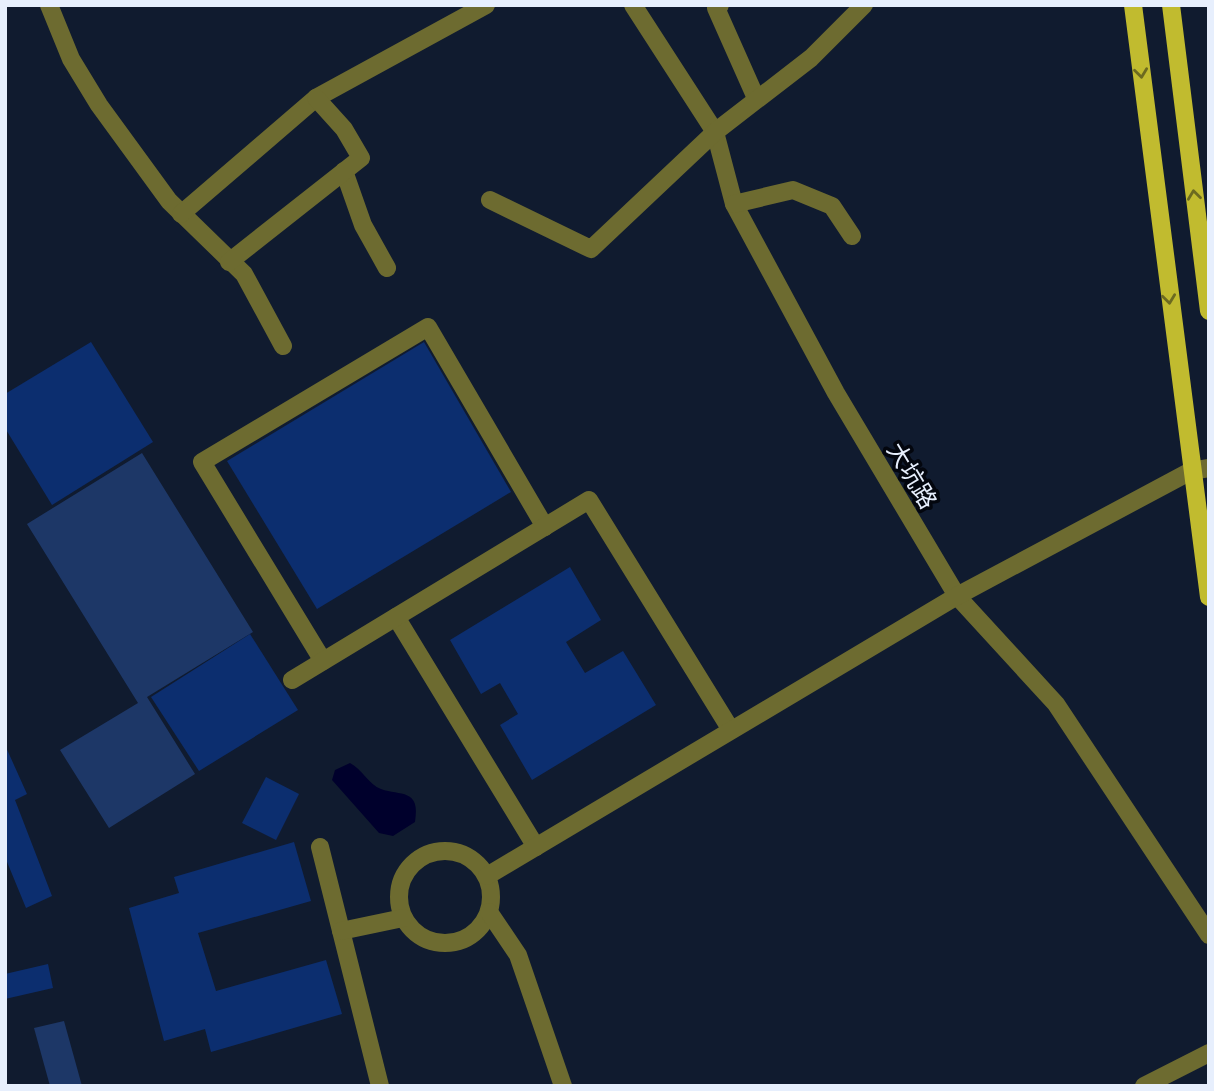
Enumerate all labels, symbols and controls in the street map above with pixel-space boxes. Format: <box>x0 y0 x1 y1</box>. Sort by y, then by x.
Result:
one-way arrow <box>1134 67 1149 79</box>
one-way arrow <box>1187 189 1202 201</box>
one-way arrow <box>1162 293 1177 305</box>
street label: 大坑路 <box>882 437 944 513</box>

